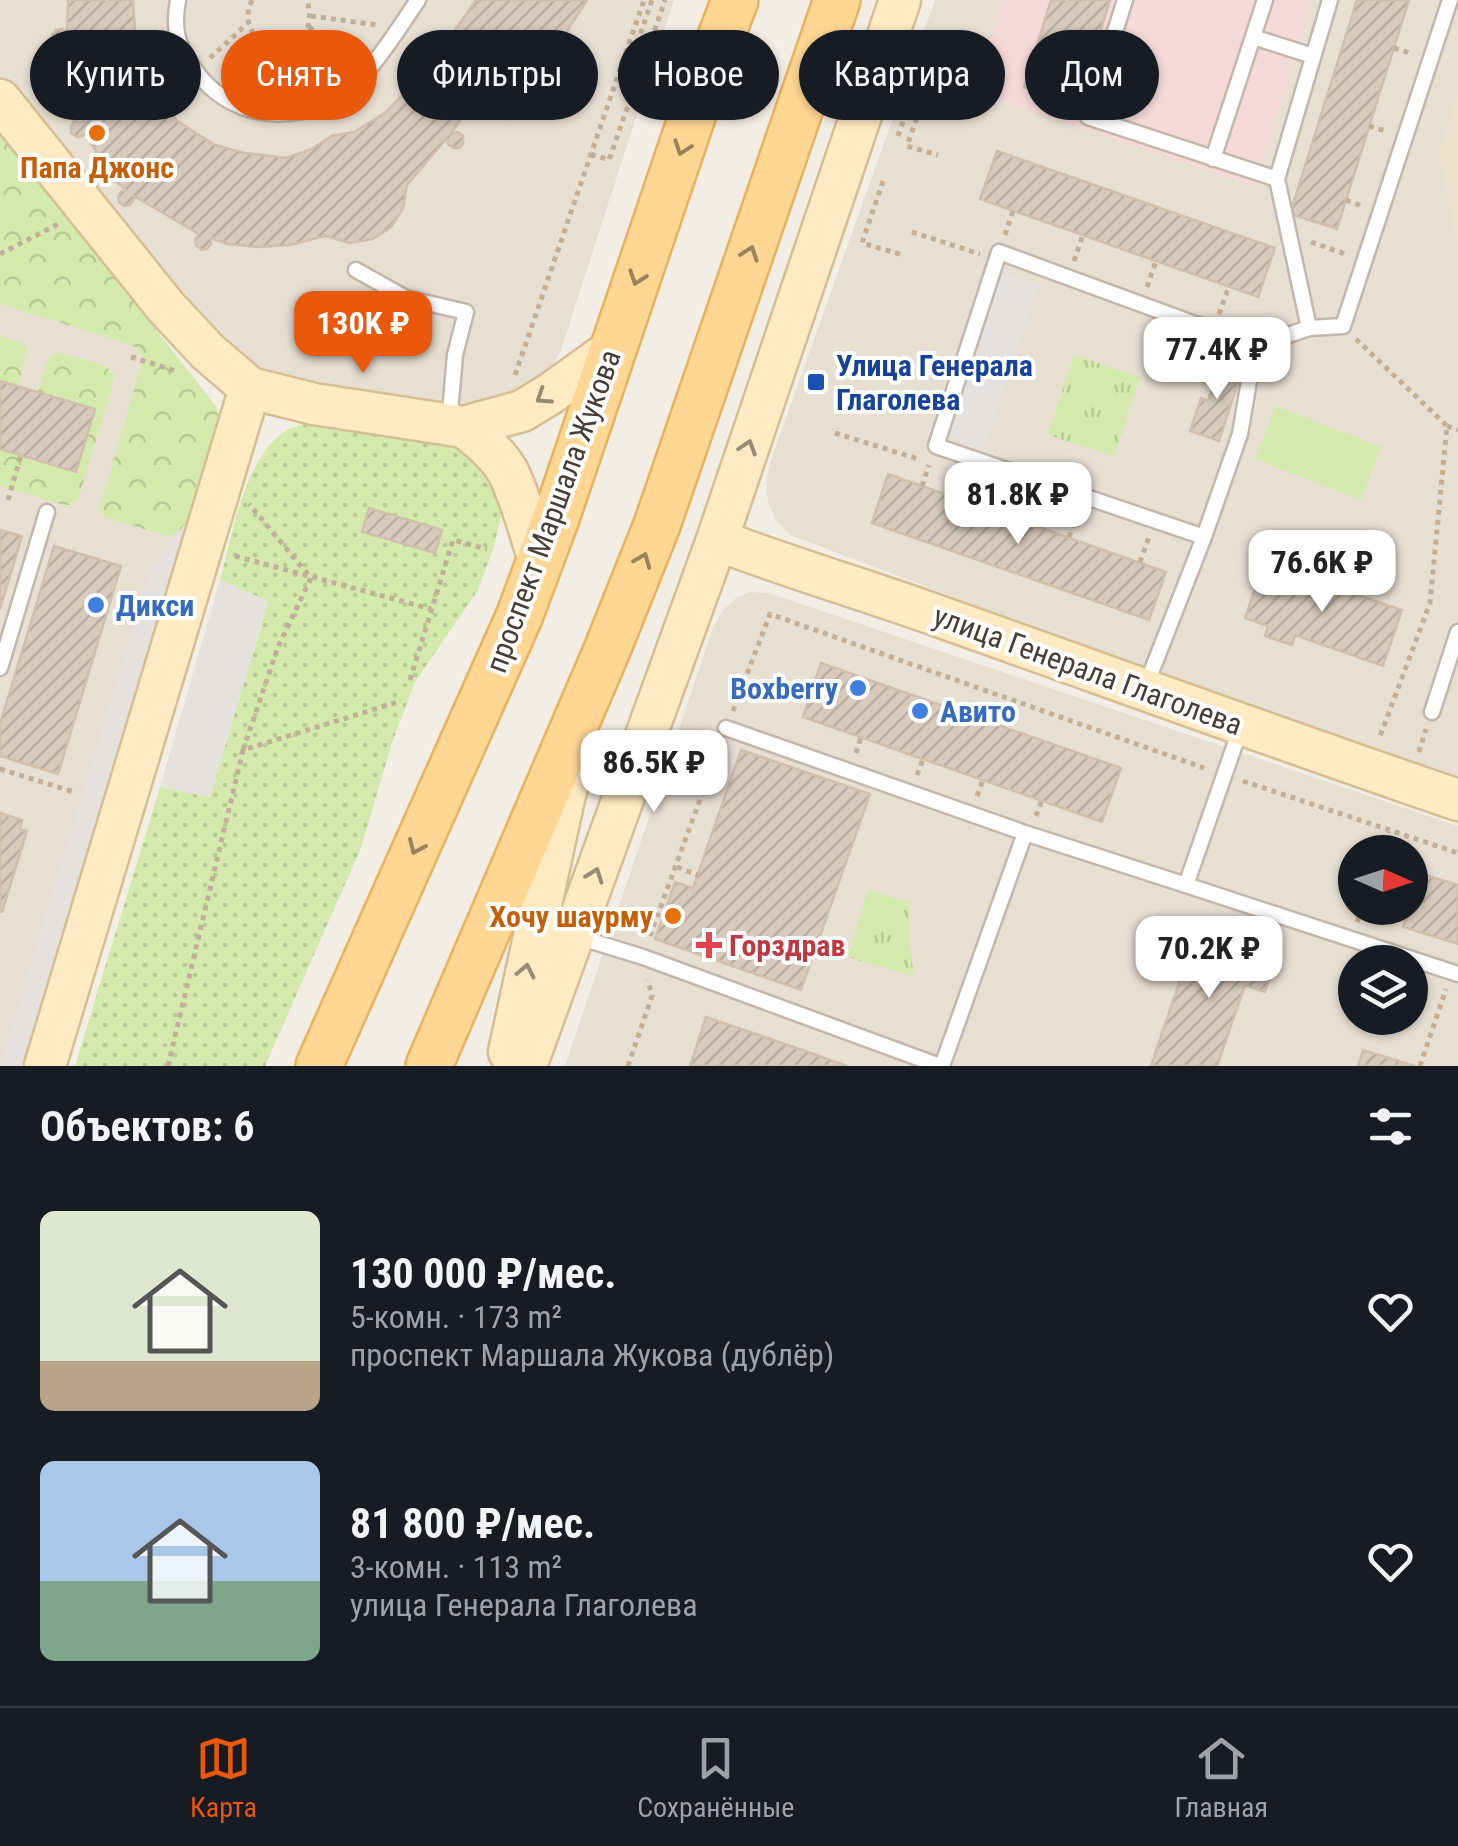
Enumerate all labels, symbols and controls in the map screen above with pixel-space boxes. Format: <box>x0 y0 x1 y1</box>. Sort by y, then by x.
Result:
chip: Купить <box>30 30 201 120</box>
chip: Снять <box>221 30 377 120</box>
chip: Фильтры <box>397 30 598 120</box>
chip: Новое <box>618 30 779 120</box>
chip: Квартира <box>799 30 1005 120</box>
chip: Дом <box>1025 30 1159 120</box>
marker: Папа Джонс <box>86 122 108 144</box>
one-way arrow <box>673 138 693 155</box>
place label: Папа Джонс <box>20 150 174 185</box>
one-way arrow <box>738 245 758 262</box>
one-way arrow <box>629 269 649 286</box>
pin: 130K ₽ <box>282 291 444 376</box>
text: 130K ₽ <box>316 304 410 342</box>
pin: 77.4K ₽ <box>1125 317 1309 402</box>
text: 77.4K ₽ <box>1166 330 1268 368</box>
street label: проспект Маршала Жукова <box>478 345 628 677</box>
place label: Улица Генерала Глаголева <box>836 348 1033 417</box>
marker: Улица Генерала Глаголева <box>805 371 827 393</box>
one-way arrow <box>536 385 554 404</box>
one-way arrow <box>737 440 757 457</box>
pin: 81.8K ₽ <box>926 462 1110 547</box>
text: 81.8K ₽ <box>967 475 1069 513</box>
pin: 76.6K ₽ <box>1230 530 1414 615</box>
text: 76.6K ₽ <box>1271 543 1373 581</box>
one-way arrow <box>632 552 652 570</box>
place label: Дикси <box>116 588 194 623</box>
marker: Дикси <box>85 594 107 616</box>
street label: улица Генерала Глаголева <box>929 598 1247 742</box>
place label: Boxberry <box>730 671 839 706</box>
marker: Boxberry <box>847 677 869 699</box>
place label: Авито <box>940 694 1016 729</box>
marker: Авито <box>909 700 931 722</box>
pin: 86.5K ₽ <box>562 730 746 815</box>
text: 86.5K ₽ <box>603 743 705 781</box>
north arrow <box>1338 835 1428 925</box>
map controls <box>1338 835 1428 1035</box>
one-way arrow <box>408 837 428 855</box>
one-way arrow <box>583 868 604 885</box>
place label: Хочу шаурму <box>490 899 654 934</box>
marker: Хочу шаурму <box>662 905 684 927</box>
pin: 70.2K ₽ <box>1117 916 1301 1001</box>
place label: Горздрав <box>729 928 845 963</box>
text: 70.2K ₽ <box>1158 929 1260 967</box>
marker: Горздрав <box>698 934 720 956</box>
button: layers <box>1338 945 1428 1035</box>
one-way arrow <box>515 963 536 980</box>
icon: filters <box>1363 1099 1418 1154</box>
text: Объектов: 6 <box>40 1102 254 1151</box>
text: 130 000 ₽/мес. <box>350 1249 616 1298</box>
icon: home <box>120 1251 240 1371</box>
icon: heart <box>1363 1284 1418 1339</box>
text: 5-комн. · 173 m² <box>350 1298 562 1336</box>
text: проспект Маршала Жукова (дублёр) <box>350 1336 834 1374</box>
text: 81 800 ₽/мес. <box>350 1499 595 1548</box>
icon: home <box>120 1501 240 1621</box>
icon: heart <box>1363 1534 1418 1589</box>
text: 3-комн. · 113 m² <box>350 1548 562 1586</box>
text: улица Генерала Глаголева <box>350 1586 698 1624</box>
tab: Карта <box>190 1731 257 1824</box>
tab: Сохранённые <box>637 1731 794 1824</box>
tab: Главная <box>1175 1731 1268 1824</box>

